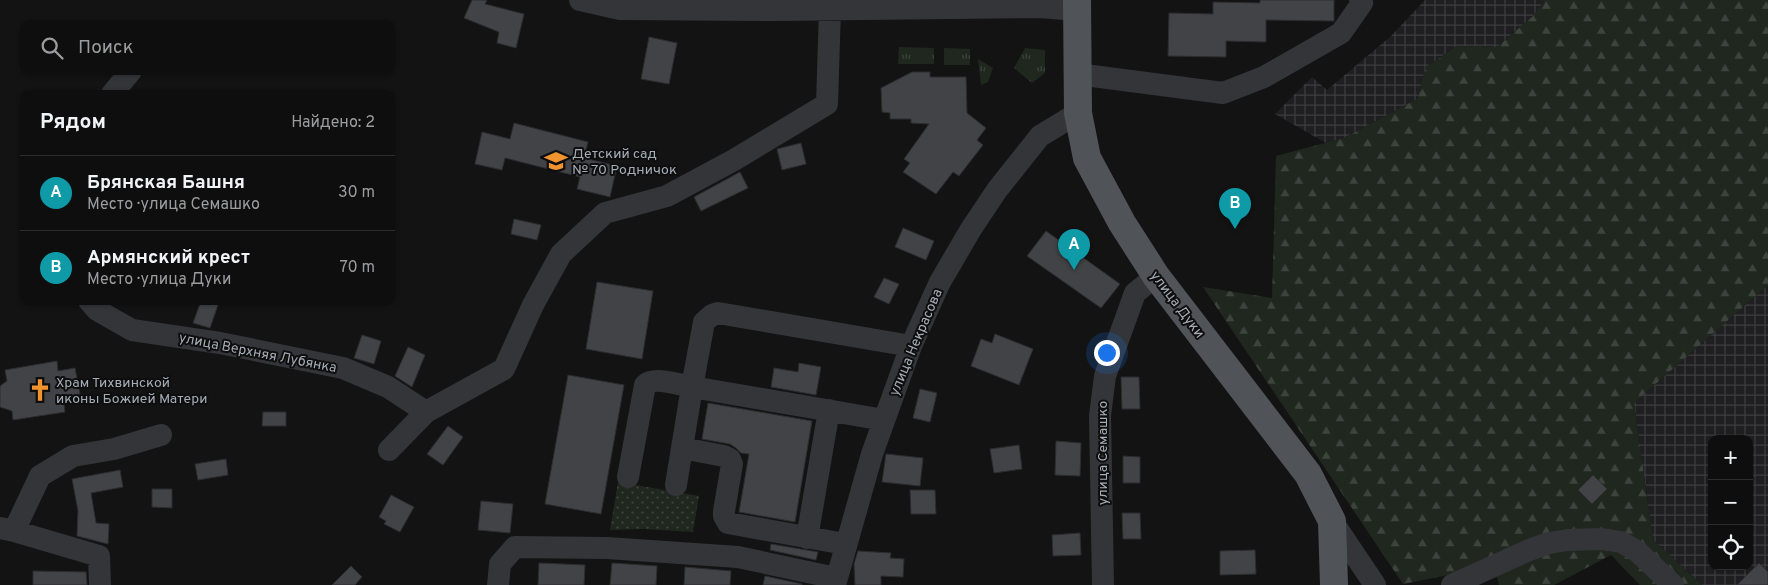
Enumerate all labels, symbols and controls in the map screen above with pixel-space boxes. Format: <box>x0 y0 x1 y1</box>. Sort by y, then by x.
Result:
search box <box>20 20 395 75</box>
icon: search <box>38 34 66 62</box>
text: Поиск <box>78 36 134 60</box>
text: Рядом <box>40 109 106 136</box>
text: Найдено: 2 <box>291 113 375 133</box>
place label: Детский сад № 70 Родничок <box>572 146 677 179</box>
school or university icon: Детский сад № 70 Родничок <box>543 148 569 174</box>
text: Брянская Башня <box>87 171 245 195</box>
text: A <box>50 183 62 203</box>
text: 30 m <box>338 183 375 203</box>
pin: B <box>1219 188 1251 229</box>
text: Место · улица Семашко <box>87 195 260 215</box>
pin: A <box>1058 229 1090 270</box>
text: Армянский крест <box>87 246 250 270</box>
text: B <box>50 258 62 278</box>
text: 70 m <box>340 258 375 278</box>
street label: улица Дуки <box>1146 268 1207 342</box>
text: Место · улица Дуки <box>87 270 231 290</box>
street label: улица Некрасова <box>886 286 947 399</box>
street label: улица Верхняя Лубянка <box>177 330 338 377</box>
your location <box>1094 340 1120 366</box>
place label: Храм Тихвинской иконы Божией Матери <box>56 375 207 408</box>
church icon: Храм Тихвинской иконы Божией Матери <box>27 377 53 403</box>
street label: улица Семашко <box>1095 401 1112 505</box>
map controls <box>1708 435 1753 570</box>
button: + <box>1708 435 1753 480</box>
button: − <box>1708 480 1753 525</box>
button: locate <box>1708 525 1753 570</box>

